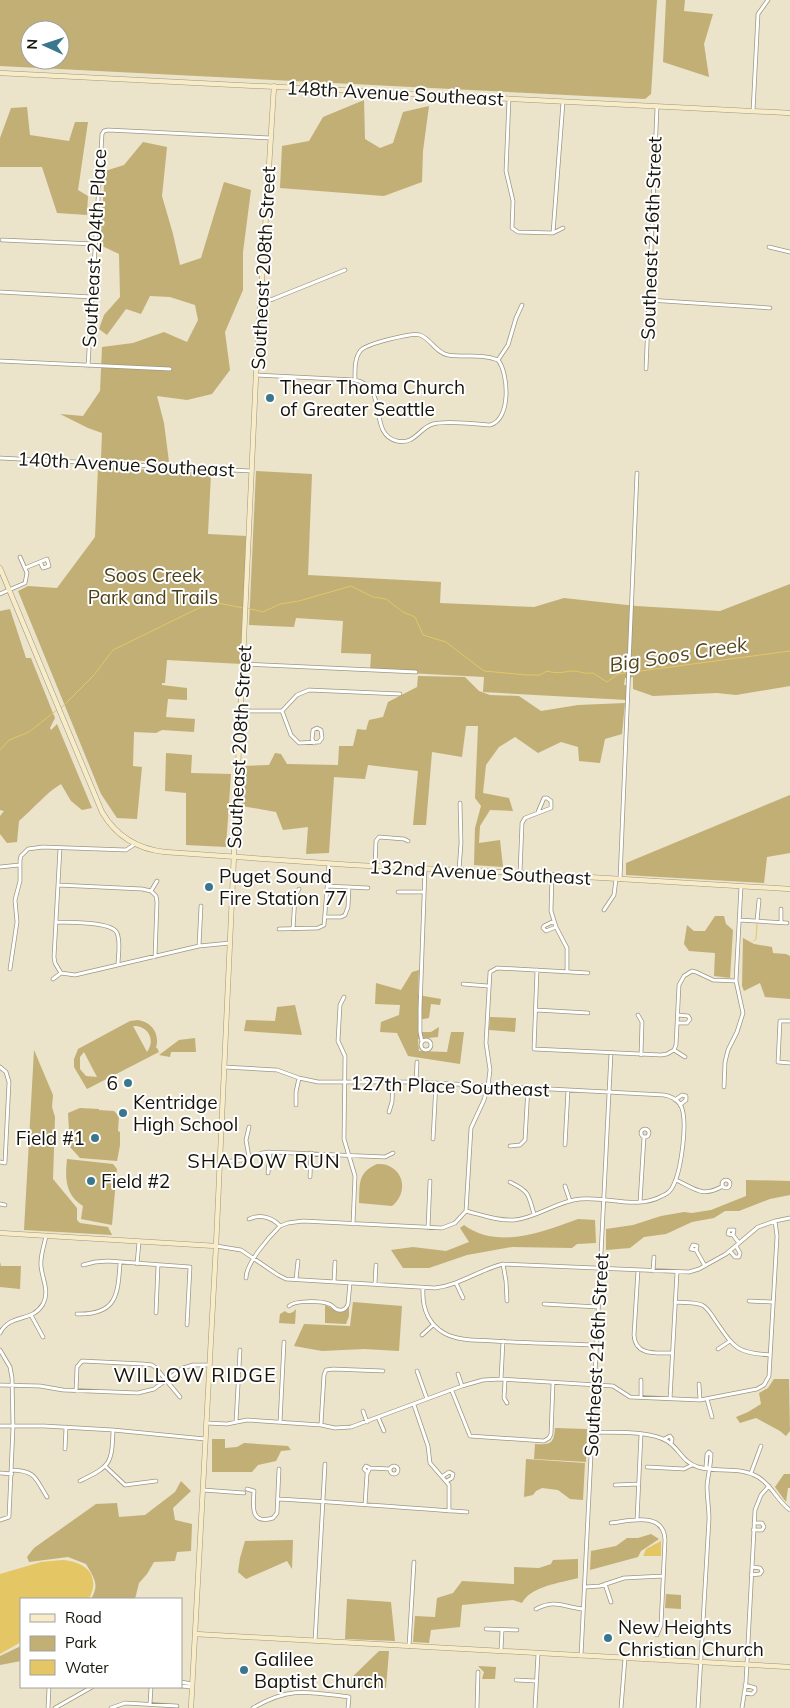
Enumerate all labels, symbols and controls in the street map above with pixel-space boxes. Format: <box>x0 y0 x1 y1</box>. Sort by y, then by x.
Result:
north arrow <box>20 20 70 70</box>
text: N <box>23 39 41 50</box>
street label: 148th Avenue Southeast <box>286 75 504 111</box>
street label: Southeast 216th Street <box>635 135 667 340</box>
street label: Southeast 204th Place <box>77 148 111 348</box>
street label: Southeast 208th Street <box>246 165 280 370</box>
place label: Thear Thoma Church of Greater Seattle <box>280 375 465 421</box>
marker: Thear Thoma Church of Greater Seattle <box>264 392 276 404</box>
street label: 140th Avenue Southeast <box>17 446 235 482</box>
park label: Soos Creek Park and Trails <box>88 563 218 609</box>
water label: Big Soos Creek <box>607 631 749 677</box>
street label: Southeast 208th Street <box>222 644 256 849</box>
street label: 132nd Avenue Southeast <box>369 854 592 890</box>
place label: Puget Sound Fire Station 77 <box>219 864 347 910</box>
marker: Puget Sound Fire Station 77 <box>203 881 215 893</box>
place label: 6 <box>107 1071 118 1095</box>
street label: 127th Place Southeast <box>350 1071 550 1101</box>
marker: 6 <box>122 1077 134 1089</box>
place label: Kentridge High School <box>133 1090 238 1136</box>
marker: Kentridge High School <box>117 1107 129 1119</box>
place label: Field #1 <box>16 1126 85 1150</box>
marker: Field #1 <box>89 1132 101 1144</box>
district label: SHADOW RUN <box>187 1148 341 1173</box>
place label: Field #2 <box>101 1169 170 1193</box>
marker: Field #2 <box>85 1175 97 1187</box>
street label: Southeast 216th Street <box>579 1252 613 1457</box>
district label: WILLOW RIDGE <box>113 1362 277 1387</box>
legend <box>20 1598 182 1688</box>
text: Road <box>65 1608 102 1627</box>
place label: New Heights Christian Church <box>618 1615 764 1661</box>
marker: New Heights Christian Church <box>602 1632 614 1644</box>
text: Park <box>65 1633 97 1652</box>
place label: Galilee Baptist Church <box>254 1647 384 1693</box>
text: Water <box>65 1658 109 1677</box>
marker: Galilee Baptist Church <box>238 1664 250 1676</box>

